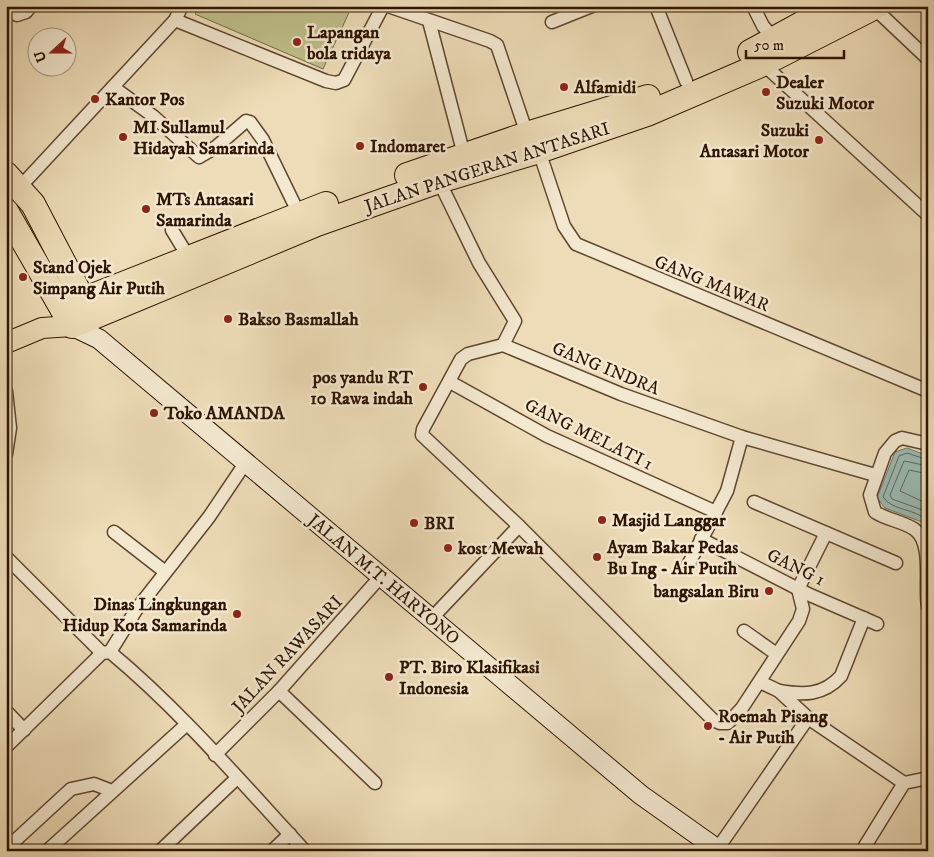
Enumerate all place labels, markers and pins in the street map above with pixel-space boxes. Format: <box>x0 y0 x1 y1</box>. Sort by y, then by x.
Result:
place label: Lapangan bola tridaya <box>306 22 391 65</box>
marker: Lapangan bola tridaya <box>291 36 303 48</box>
place label: Dealer Suzuki Motor <box>776 72 874 115</box>
place label: Alfamidi <box>573 77 636 99</box>
marker: Alfamidi <box>558 81 570 93</box>
marker: Dealer Suzuki Motor <box>760 86 772 98</box>
place label: Kantor Pos <box>105 89 185 111</box>
marker: Kantor Pos <box>89 93 101 105</box>
place label: MI Sullamul Hidayah Samarinda <box>133 117 275 160</box>
place label: Suzuki Antasari Motor <box>699 120 809 163</box>
marker: MI Sullamul Hidayah Samarinda <box>117 131 129 143</box>
marker: Suzuki Antasari Motor <box>813 134 825 146</box>
place label: Indomaret <box>370 136 446 158</box>
marker: Indomaret <box>354 140 366 152</box>
place label: MTs Antasari Samarinda <box>156 189 254 232</box>
marker: MTs Antasari Samarinda <box>140 203 152 215</box>
place label: Stand Ojek Simpang Air Putih <box>33 257 166 300</box>
marker: Stand Ojek Simpang Air Putih <box>17 271 29 283</box>
place label: Bakso Basmallah <box>238 309 359 331</box>
marker: Bakso Basmallah <box>222 313 234 325</box>
place label: pos yandu RT 10 Rawa indah <box>310 367 414 410</box>
marker: pos yandu RT 10 Rawa indah <box>417 381 429 393</box>
place label: Toko AMANDA <box>163 403 285 425</box>
marker: Toko AMANDA <box>148 407 160 419</box>
place label: Masjid Langgar <box>612 510 726 532</box>
place label: BRI <box>424 513 455 535</box>
marker: Masjid Langgar <box>596 514 608 526</box>
marker: BRI <box>408 517 420 529</box>
place label: Ayam Bakar Pedas Bu Ing - Air Putih <box>606 537 738 580</box>
place label: kost Mewah <box>457 538 544 560</box>
marker: kost Mewah <box>442 542 454 554</box>
marker: Ayam Bakar Pedas Bu Ing - Air Putih <box>591 551 603 563</box>
place label: bangsalan Biru <box>652 581 759 603</box>
marker: bangsalan Biru <box>763 585 775 597</box>
place label: Dinas Lingkungan Hidup Kota Samarinda <box>63 594 228 637</box>
marker: Dinas Lingkungan Hidup Kota Samarinda <box>231 608 243 620</box>
place label: PT. Biro Klasifikasi Indonesia <box>399 657 540 700</box>
marker: PT. Biro Klasifikasi Indonesia <box>383 671 395 683</box>
place label: Roemah Pisang - Air Putih <box>718 706 829 749</box>
marker: Roemah Pisang - Air Putih <box>702 720 714 732</box>

